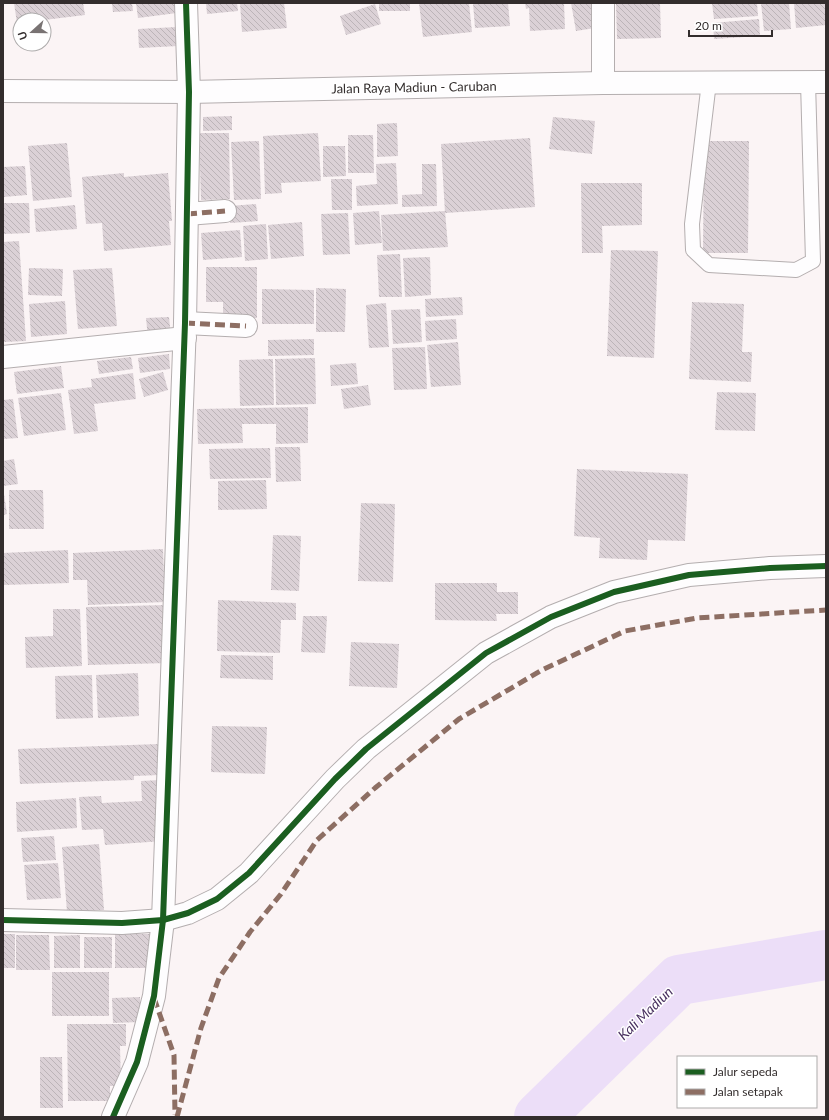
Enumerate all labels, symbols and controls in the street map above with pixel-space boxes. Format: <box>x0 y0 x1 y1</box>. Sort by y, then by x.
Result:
north arrow <box>12 12 52 52</box>
scale bar <box>689 12 772 38</box>
text: 20 m <box>695 18 722 33</box>
text: U <box>15 30 30 42</box>
street label: Jalan Raya Madiun - Caruban <box>331 78 497 96</box>
water label: Kali Madiun <box>614 983 676 1043</box>
legend <box>677 1056 817 1108</box>
text: Jalur sepeda <box>713 1064 778 1079</box>
text: Jalan setapak <box>713 1084 784 1099</box>

